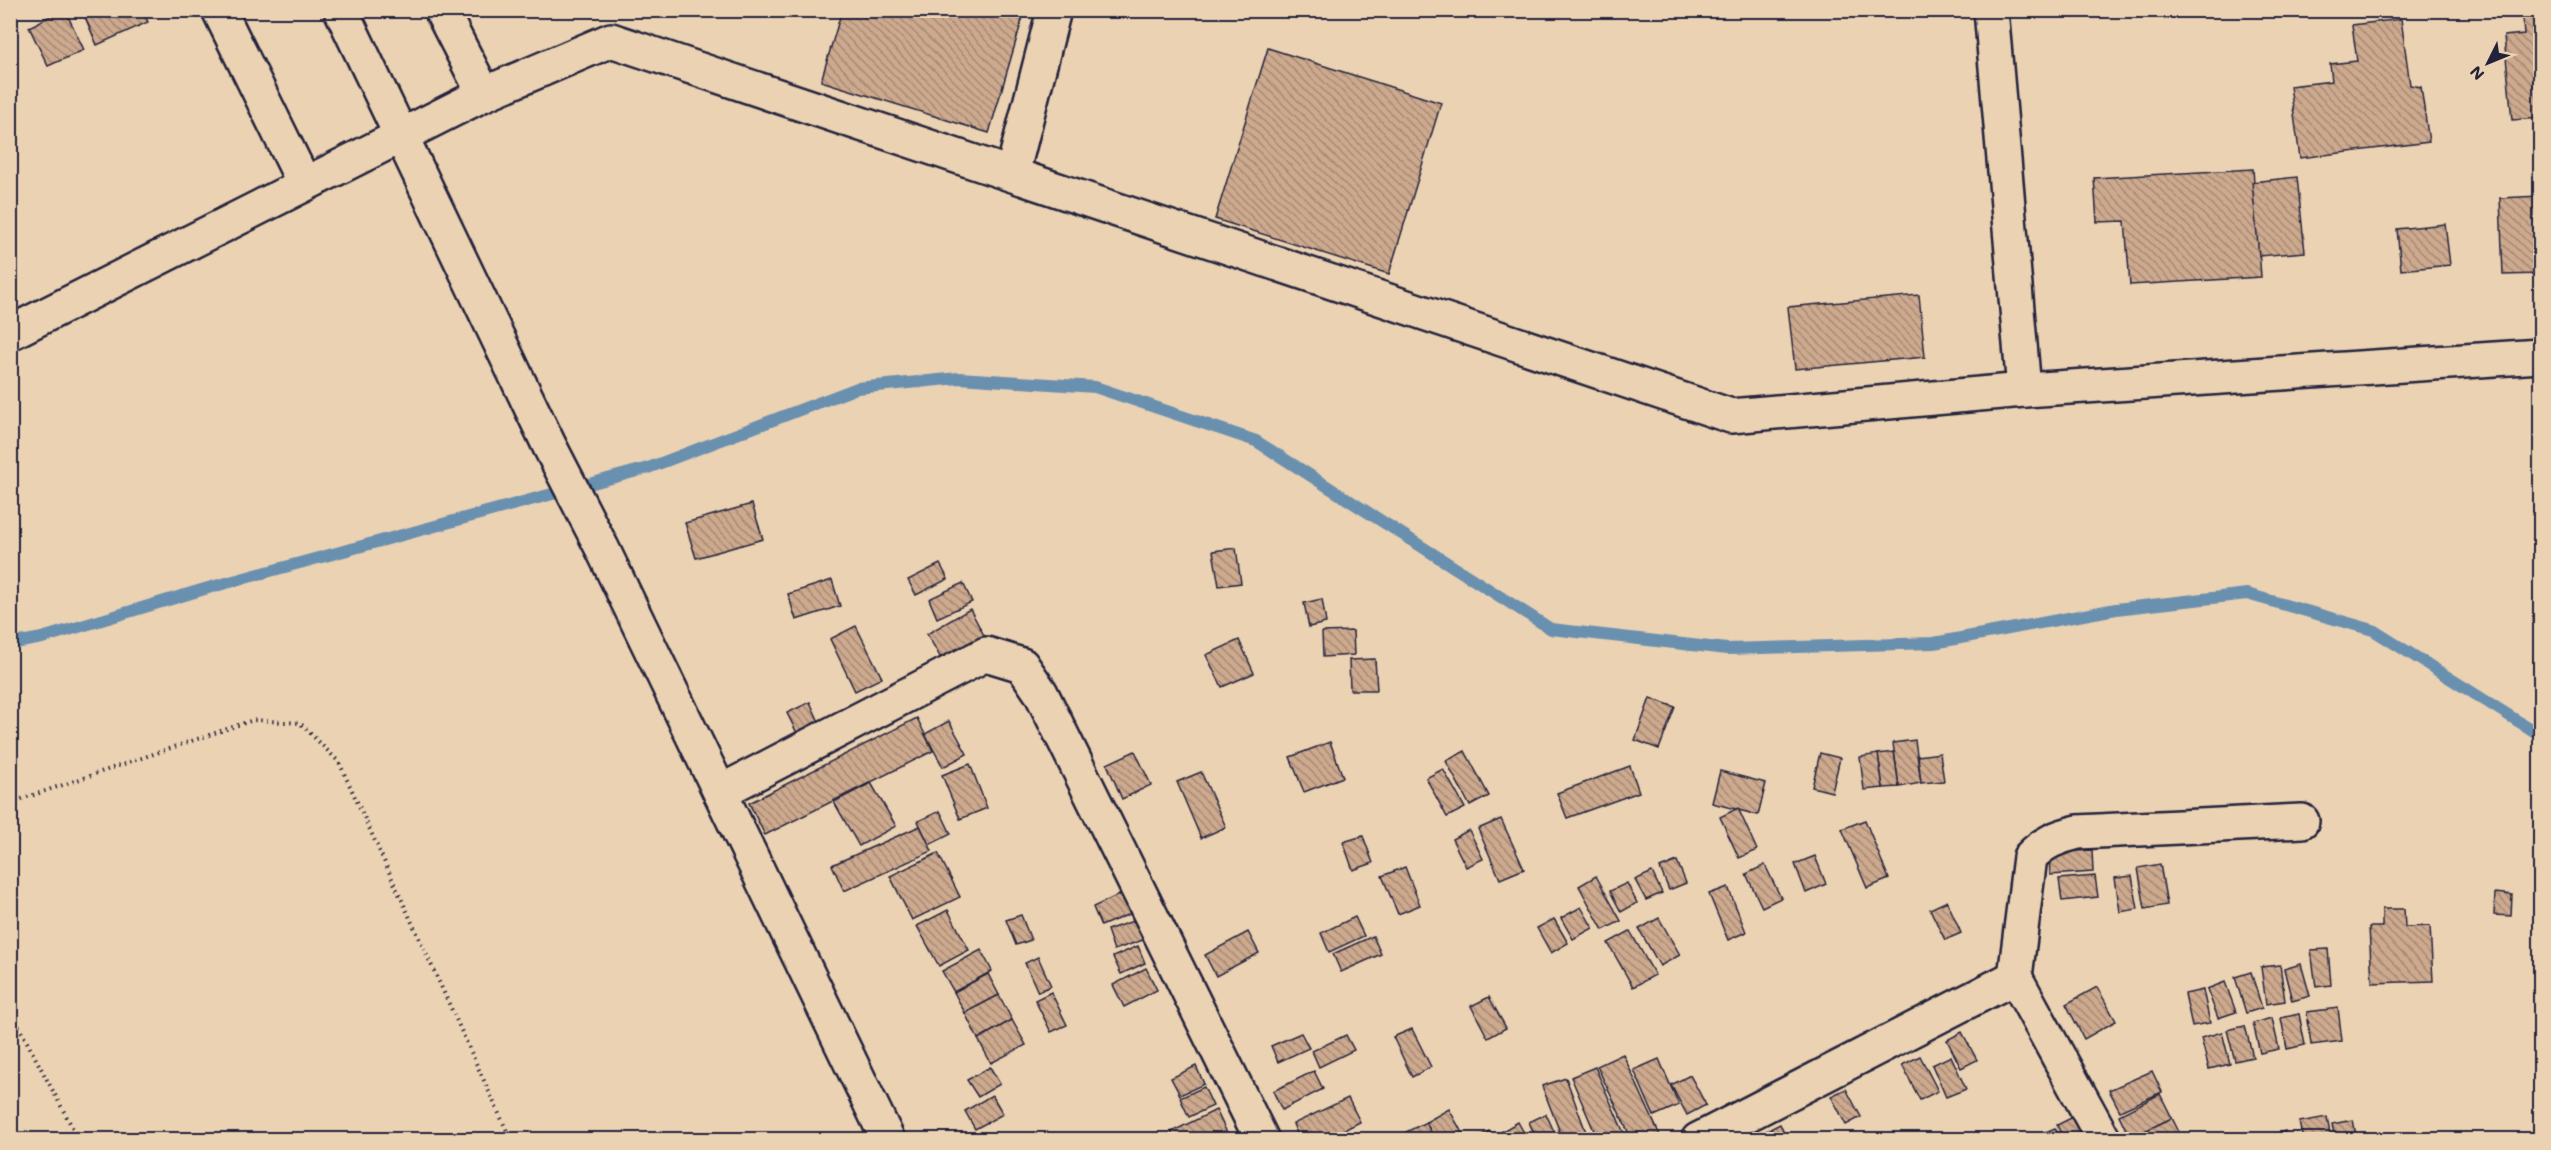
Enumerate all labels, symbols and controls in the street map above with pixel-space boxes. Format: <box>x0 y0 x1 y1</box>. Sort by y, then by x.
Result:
north arrow <box>2458 33 2518 93</box>
text: N <box>2465 62 2488 85</box>

